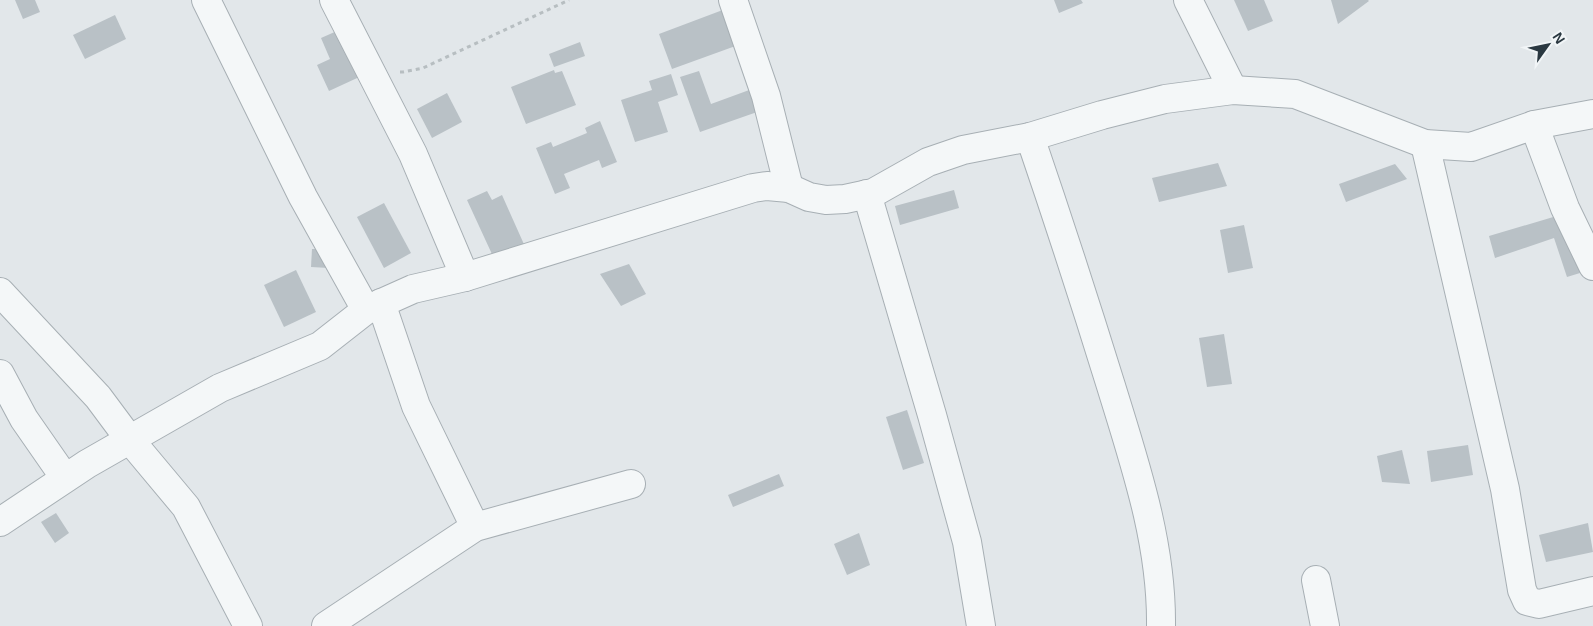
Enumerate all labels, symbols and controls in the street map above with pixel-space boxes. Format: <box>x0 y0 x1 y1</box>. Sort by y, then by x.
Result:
north arrow <box>1523 20 1573 70</box>
text: N <box>1549 29 1568 47</box>

